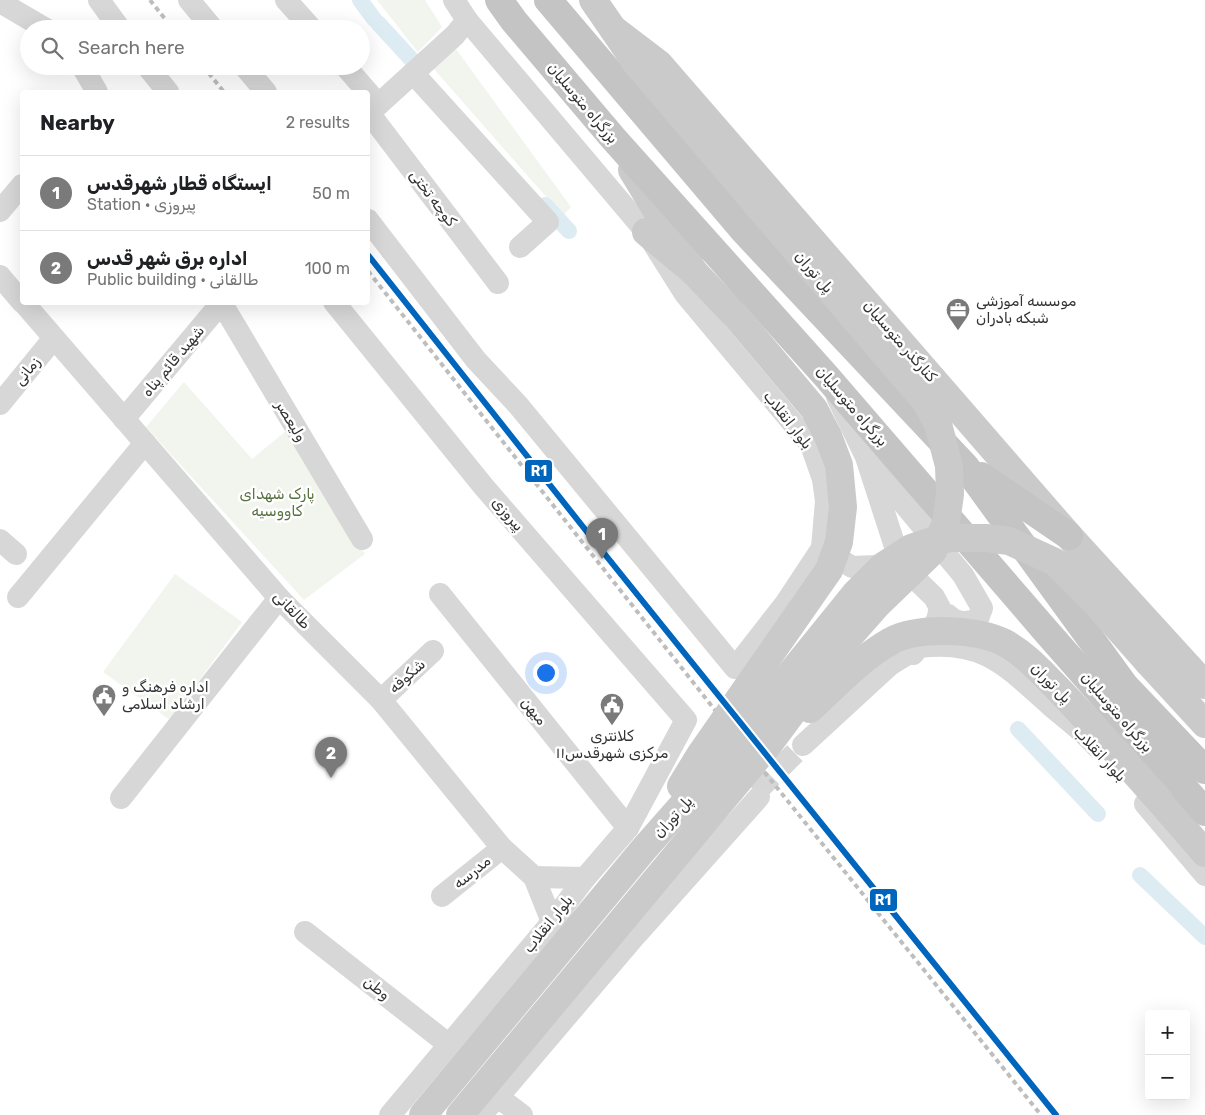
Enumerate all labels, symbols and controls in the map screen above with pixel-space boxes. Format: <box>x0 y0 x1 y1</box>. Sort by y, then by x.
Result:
search box <box>20 20 370 75</box>
icon: search <box>38 34 66 62</box>
text: Search here <box>78 36 185 59</box>
street label: بزرگراه متوسلیان <box>544 59 622 147</box>
text: Nearby <box>40 110 115 135</box>
text: 2 results <box>286 113 350 132</box>
street label: کوچه تختی <box>406 166 460 230</box>
text: ایستگاه قطار شهرقدس <box>87 172 272 195</box>
text: 1 <box>52 184 60 203</box>
text: 50 m <box>312 184 350 203</box>
text: Station · پیروزی <box>87 195 196 214</box>
text: اداره برق شهر قدس <box>87 247 248 270</box>
street label: پل توران <box>790 247 837 297</box>
text: 2 <box>51 259 61 278</box>
text: 100 m <box>305 259 350 278</box>
text: Public building · طالقانی <box>87 270 259 289</box>
place label: موسسه آموزشی شبکه بادران <box>976 292 1076 327</box>
street label: کنارگذر متوسلیان <box>860 296 941 386</box>
office icon: موسسه آموزشی شبکه بادران <box>945 297 971 331</box>
street label: شهید قائم پناه <box>138 322 209 401</box>
street label: زمانی <box>10 353 44 389</box>
street label: بزرگراه متوسلیان <box>812 362 892 450</box>
street label: بلوار انقلاب <box>760 387 816 453</box>
street label: ولیعصر <box>270 396 310 445</box>
line badge: R1 <box>524 459 553 483</box>
text: R1 <box>531 463 547 480</box>
park label: پارک شهدای کاووسیه <box>239 485 315 521</box>
street label: پیروزی <box>488 493 528 535</box>
pin: 1 <box>586 518 618 559</box>
street label: طالقانی <box>270 587 314 633</box>
street label: شکوفه <box>385 655 429 697</box>
street label: پل توران <box>1026 659 1075 708</box>
your location <box>533 660 559 686</box>
street label: بزرگراه متوسلیان <box>1077 668 1157 756</box>
place label: اداره فرهنگ و ارشاد اسلامی <box>122 678 209 713</box>
public building icon: اداره فرهنگ و ارشاد اسلامی <box>91 683 117 717</box>
public building icon: کلانتری ۱۱مرکزی شهرقدس <box>599 692 625 726</box>
street label: میهن <box>517 693 551 729</box>
street label: بلوار انقلاب <box>1070 723 1130 785</box>
place label: کلانتری ۱۱مرکزی شهرقدس <box>556 727 668 762</box>
pin: 2 <box>315 737 347 778</box>
street label: پل توران <box>650 792 697 842</box>
street label: مدرسه <box>450 852 494 892</box>
line badge: R1 <box>869 888 898 912</box>
street label: بلوار انقلاب <box>519 892 577 956</box>
text: R1 <box>875 892 891 909</box>
street label: وطن <box>360 972 394 1005</box>
map controls <box>1145 1010 1190 1100</box>
button: + <box>1145 1010 1190 1055</box>
button: − <box>1145 1055 1190 1100</box>

